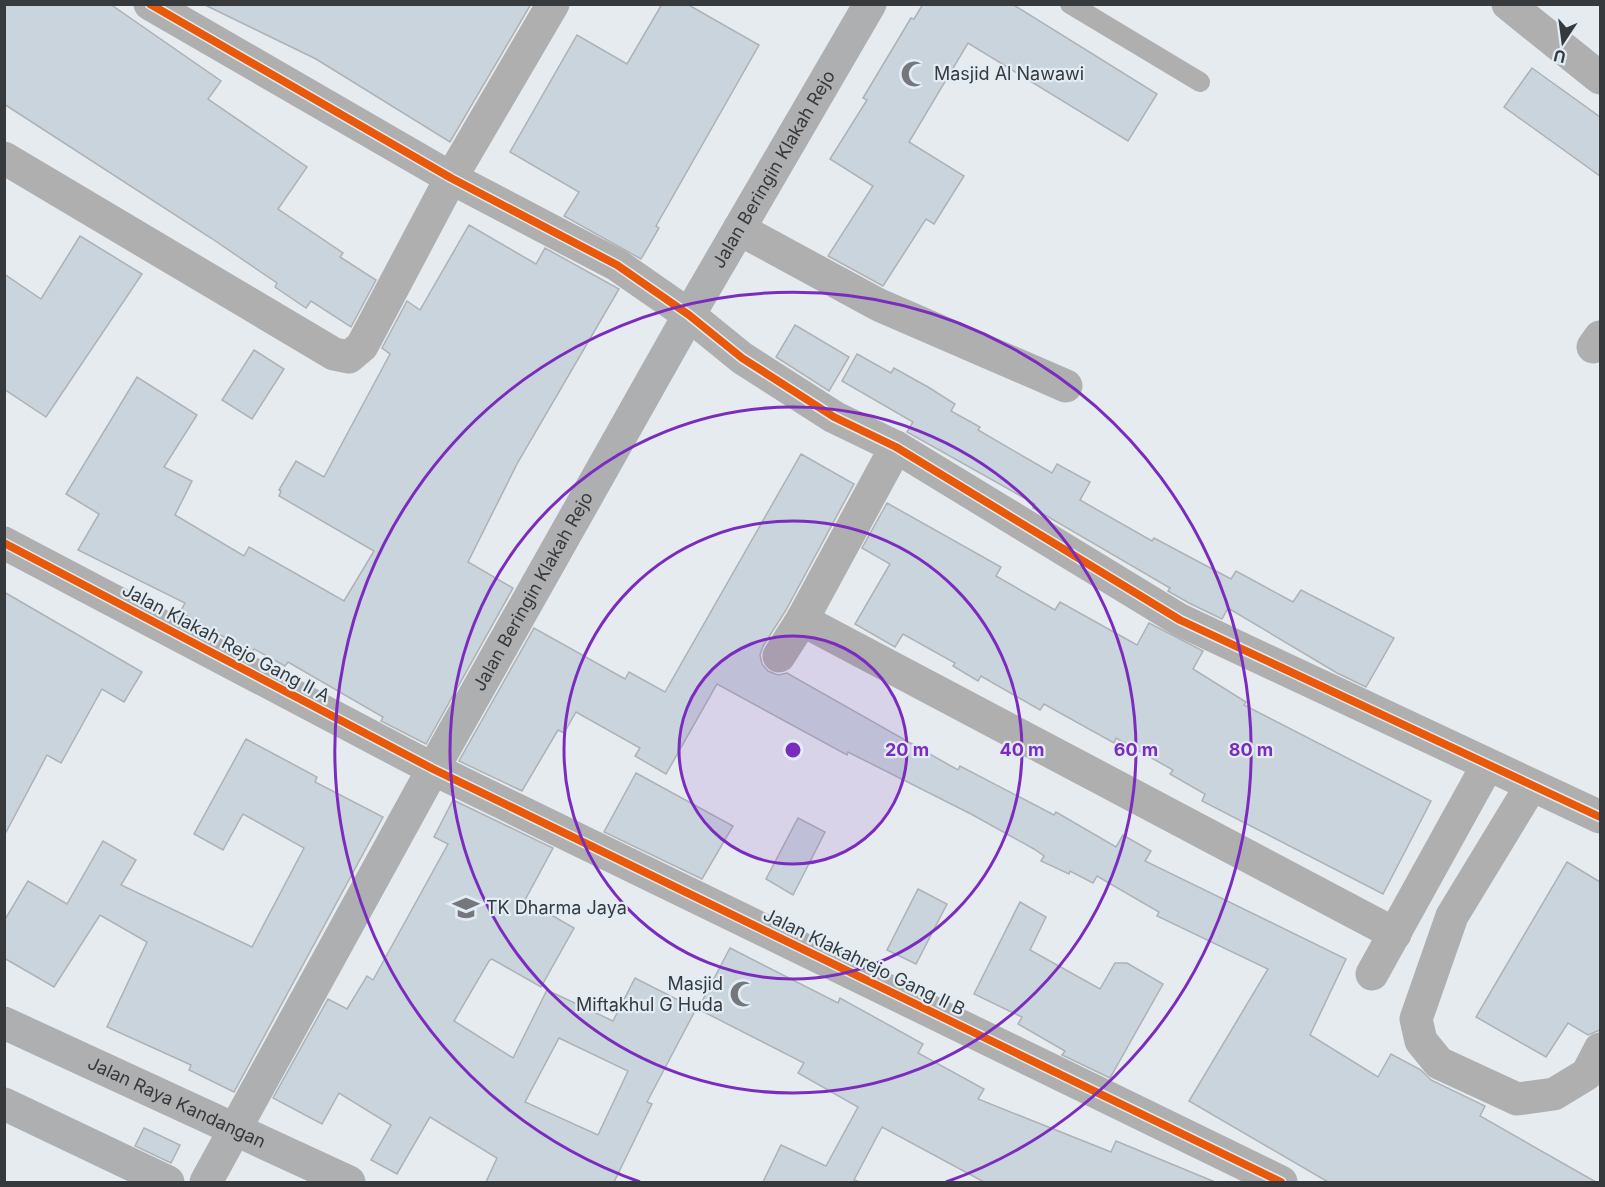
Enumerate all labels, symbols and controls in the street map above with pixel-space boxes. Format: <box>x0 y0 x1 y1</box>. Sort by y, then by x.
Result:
north arrow <box>1533 12 1593 72</box>
text: U <box>1552 46 1568 68</box>
mosque icon: Masjid Al Nawawi <box>899 59 929 89</box>
place label: Masjid Al Nawawi <box>934 63 1084 84</box>
street label: Jalan Beringin Klakah Rejo <box>708 66 839 272</box>
street label: Jalan Beringin Klakah Rejo <box>468 488 597 695</box>
street label: Jalan Klakah Rejo Gang II A <box>119 579 334 706</box>
text: 20 m <box>885 739 929 760</box>
text: 40 m <box>1000 739 1045 760</box>
text: 60 m <box>1114 739 1158 760</box>
text: 80 m <box>1229 739 1273 760</box>
centre of rings <box>783 740 803 760</box>
school or university icon: TK Dharma Jaya <box>451 893 481 923</box>
place label: TK Dharma Jaya <box>486 897 627 918</box>
street label: Jalan Klakahrejo Gang II B <box>760 904 968 1020</box>
place label: Masjid Miftakhul G Huda <box>576 973 723 1015</box>
mosque icon: Masjid Miftakhul G Huda <box>728 979 758 1009</box>
street label: Jalan Raya Kandangan <box>84 1052 269 1152</box>

